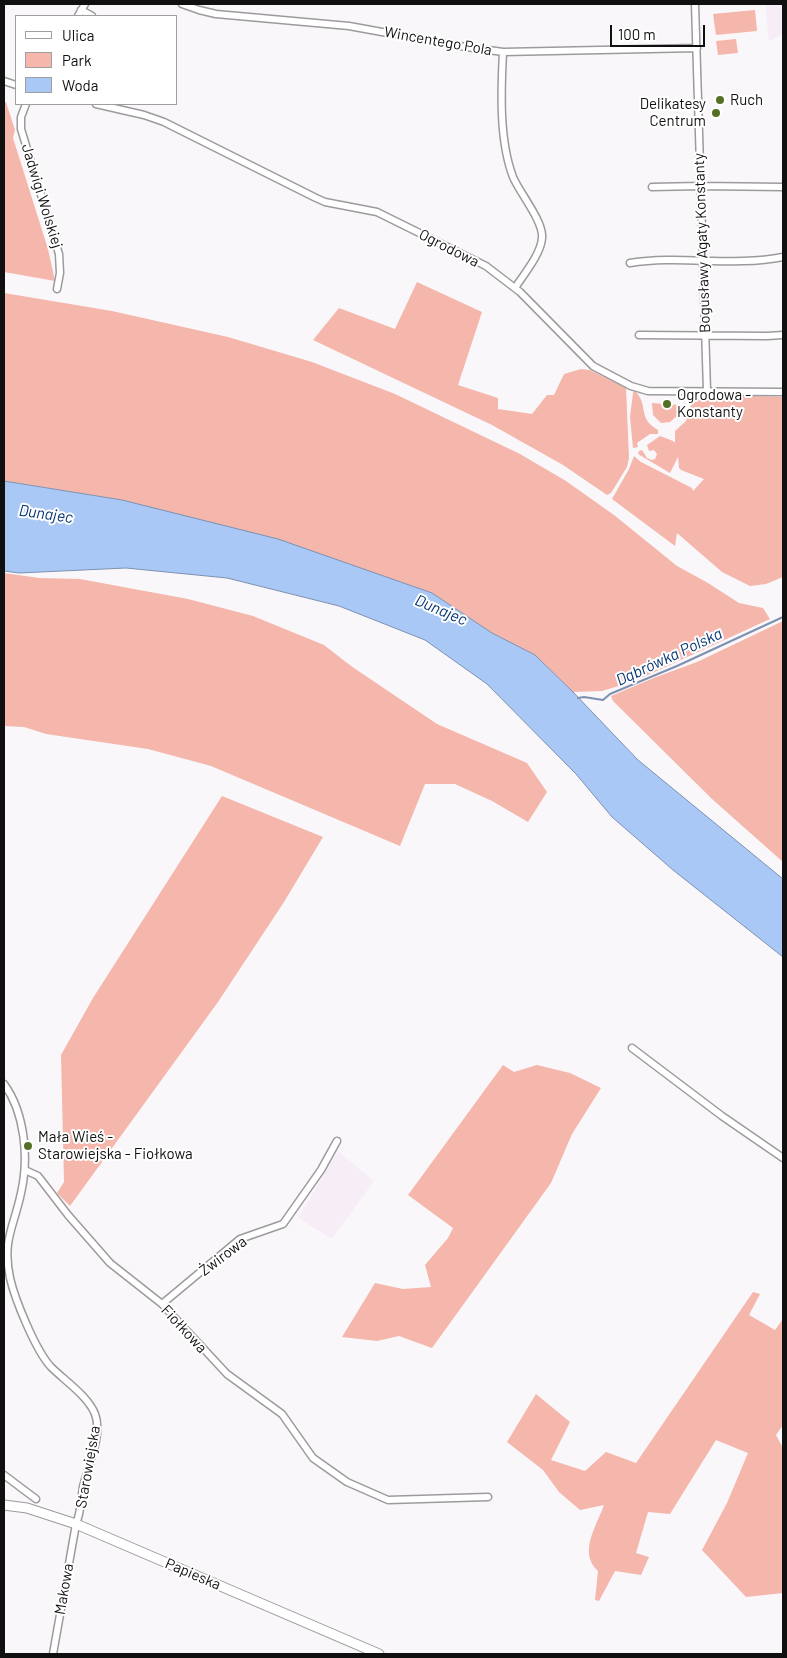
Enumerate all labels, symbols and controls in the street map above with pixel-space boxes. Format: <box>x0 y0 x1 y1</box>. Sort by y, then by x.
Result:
legend <box>15 15 178 105</box>
scale bar <box>612 15 707 47</box>
street label: Wincentego Pola <box>383 23 493 59</box>
text: 100 m <box>618 25 656 43</box>
text: Ulica <box>62 26 94 44</box>
text: Park <box>62 51 91 69</box>
text: Woda <box>62 76 98 94</box>
place label: Ruch <box>730 91 763 109</box>
marker: Ruch <box>714 94 726 106</box>
place label: Delikatesy Centrum <box>640 95 706 130</box>
marker: Delikatesy Centrum <box>710 107 722 119</box>
street label: Jadwigi Wolskiej <box>18 142 66 250</box>
street label: Bogusławy Agaty Konstanty <box>690 153 714 333</box>
street label: Ogrodowa <box>416 225 482 271</box>
place label: Ogrodowa - Konstanty <box>677 386 751 421</box>
marker: Ogrodowa - Konstanty <box>661 398 673 410</box>
water label: Dunajec <box>18 501 74 527</box>
water label: Dunajec <box>412 590 470 630</box>
water label: Dąbrówka Polska <box>613 624 725 690</box>
place label: Mała Wieś - Starowiejska - Fiołkowa <box>38 1128 193 1163</box>
marker: Mała Wieś - Starowiejska - Fiołkowa <box>22 1140 34 1152</box>
street label: Żwirowa <box>196 1232 250 1280</box>
street label: Fiołkowa <box>157 1301 211 1357</box>
street label: Starowiejska <box>72 1424 104 1510</box>
street label: Papieska <box>162 1554 224 1594</box>
street label: Makowa <box>51 1562 77 1616</box>

